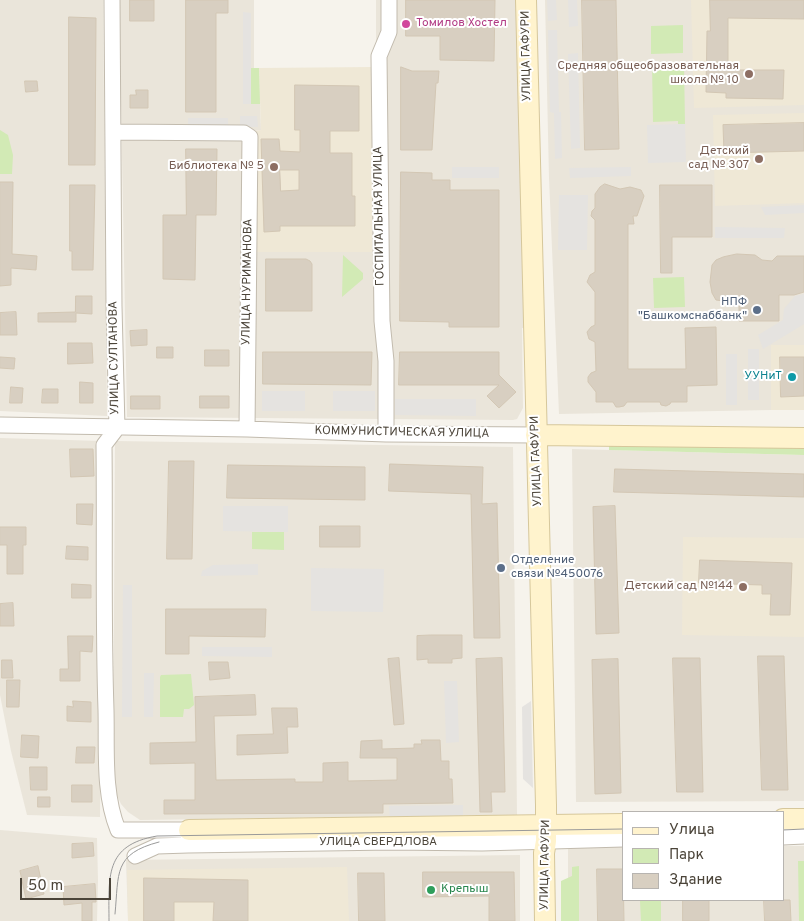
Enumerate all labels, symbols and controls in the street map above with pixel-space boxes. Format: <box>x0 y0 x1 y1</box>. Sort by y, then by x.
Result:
street label: УЛИЦА ГАФУРИ <box>519 10 535 102</box>
place label: Томилов Хостел <box>416 17 507 31</box>
marker: Томилов Хостел <box>400 18 412 30</box>
place label: Средняя общеобразовательная школа № 10 <box>557 60 739 88</box>
marker: Средняя общеобразовательная школа № 10 <box>743 68 755 80</box>
place label: Детский сад № 307 <box>688 145 749 173</box>
street label: ГОСПИТАЛЬНАЯ УЛИЦА <box>372 146 388 286</box>
marker: Детский сад № 307 <box>753 153 765 165</box>
place label: Библиотека № 5 <box>169 160 264 174</box>
marker: Библиотека № 5 <box>268 161 280 173</box>
street label: УЛИЦА НУРИМАНОВА <box>240 218 256 346</box>
place label: НПФ "Башкомснаббанк" <box>638 296 747 324</box>
street label: УЛИЦА СУЛТАНОВА <box>107 301 123 415</box>
marker: НПФ "Башкомснаббанк" <box>751 304 763 316</box>
place label: УУНиТ <box>744 370 782 384</box>
marker: УУНиТ <box>786 371 798 383</box>
street label: УЛИЦА ГАФУРИ <box>528 415 546 507</box>
street label: КОММУНИСТИЧЕСКАЯ УЛИЦА <box>314 424 490 442</box>
place label: Отделение связи №450076 <box>511 554 603 582</box>
marker: Отделение связи №450076 <box>495 562 507 574</box>
place label: Детский сад №144 <box>624 580 733 594</box>
marker: Детский сад №144 <box>737 581 749 593</box>
legend <box>622 811 784 901</box>
street label: УЛИЦА ГАФУРИ <box>538 819 554 911</box>
text: Улица <box>669 821 714 840</box>
street label: УЛИЦА СВЕРДЛОВА <box>319 836 437 850</box>
text: Парк <box>669 846 704 865</box>
scale bar <box>22 868 114 900</box>
text: Здание <box>669 871 722 890</box>
text: 50 m <box>28 877 63 896</box>
place label: Крепыш <box>441 883 488 897</box>
marker: Крепыш <box>425 884 437 896</box>

